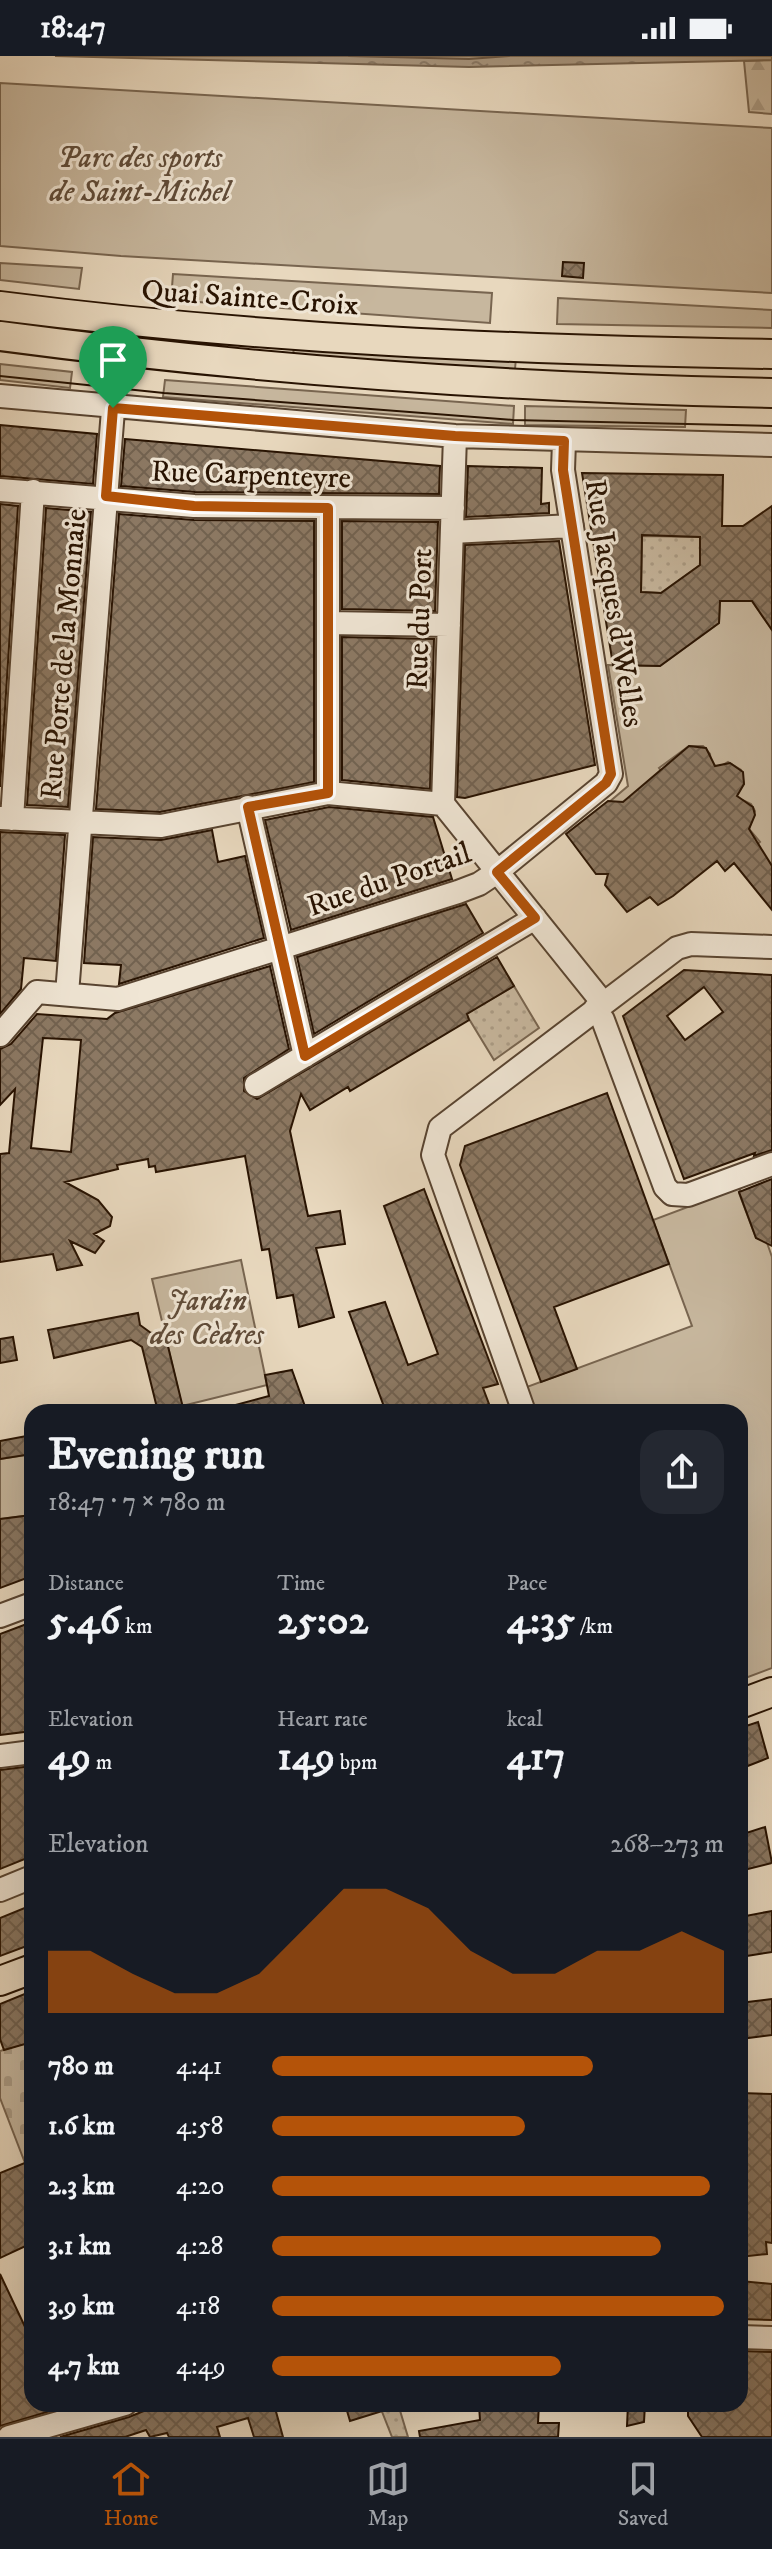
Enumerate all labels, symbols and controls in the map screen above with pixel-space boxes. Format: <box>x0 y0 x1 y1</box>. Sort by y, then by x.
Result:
text: 18:47 <box>40 10 106 47</box>
park label: Parc des sports de Saint-Michel <box>49 140 233 211</box>
street label: Quai Sainte-Croix <box>140 272 360 325</box>
pin <box>79 326 147 408</box>
icon: arrive <box>91 338 135 382</box>
street label: Rue Carpenteyre <box>150 454 352 497</box>
street label: Rue Jacques d'Welles <box>576 477 651 730</box>
street label: Rue Porte de la Monnaie <box>33 507 96 801</box>
street label: Rue du Port <box>400 548 441 690</box>
street label: Rue du Portail <box>303 835 476 926</box>
park label: Jardin des Cèdres <box>149 1283 265 1354</box>
text: Evening run <box>48 1428 265 1483</box>
button: share <box>640 1430 724 1514</box>
text: 18:47 · 7 × 780 m <box>48 1486 226 1519</box>
text: Distance <box>48 1570 124 1597</box>
text: Time <box>277 1570 325 1597</box>
text: Pace <box>507 1570 547 1597</box>
text: 5.46 <box>48 1597 120 1647</box>
text: 25:02 <box>277 1597 368 1647</box>
text: 4:35 <box>507 1597 575 1647</box>
text: km <box>120 1613 153 1640</box>
text: /km <box>575 1613 613 1640</box>
text: Elevation <box>48 1706 133 1733</box>
text: Heart rate <box>277 1706 368 1733</box>
text: kcal <box>507 1706 543 1733</box>
text: 49 <box>48 1733 91 1783</box>
text: 149 <box>277 1733 335 1783</box>
text: 417 <box>507 1733 565 1783</box>
text: m <box>91 1749 112 1776</box>
text: bpm <box>335 1749 378 1776</box>
text: Elevation <box>48 1828 149 1861</box>
text: 268–273 m <box>610 1828 724 1861</box>
text: 780 m <box>48 2050 114 2083</box>
text: 4:41 <box>176 2050 222 2083</box>
text: 1.6 km <box>48 2110 115 2143</box>
text: 4:58 <box>176 2110 224 2143</box>
text: 2.3 km <box>48 2170 115 2203</box>
text: 4:20 <box>176 2170 225 2203</box>
text: 3.1 km <box>48 2230 111 2263</box>
text: 4:28 <box>176 2230 224 2263</box>
text: 3.9 km <box>48 2290 115 2323</box>
text: 4:18 <box>176 2290 220 2323</box>
text: 4.7 km <box>48 2350 120 2383</box>
text: 4:49 <box>176 2350 226 2383</box>
tab: Home <box>104 2457 158 2532</box>
tab: Map <box>366 2457 410 2532</box>
tab: Saved <box>618 2457 668 2532</box>

